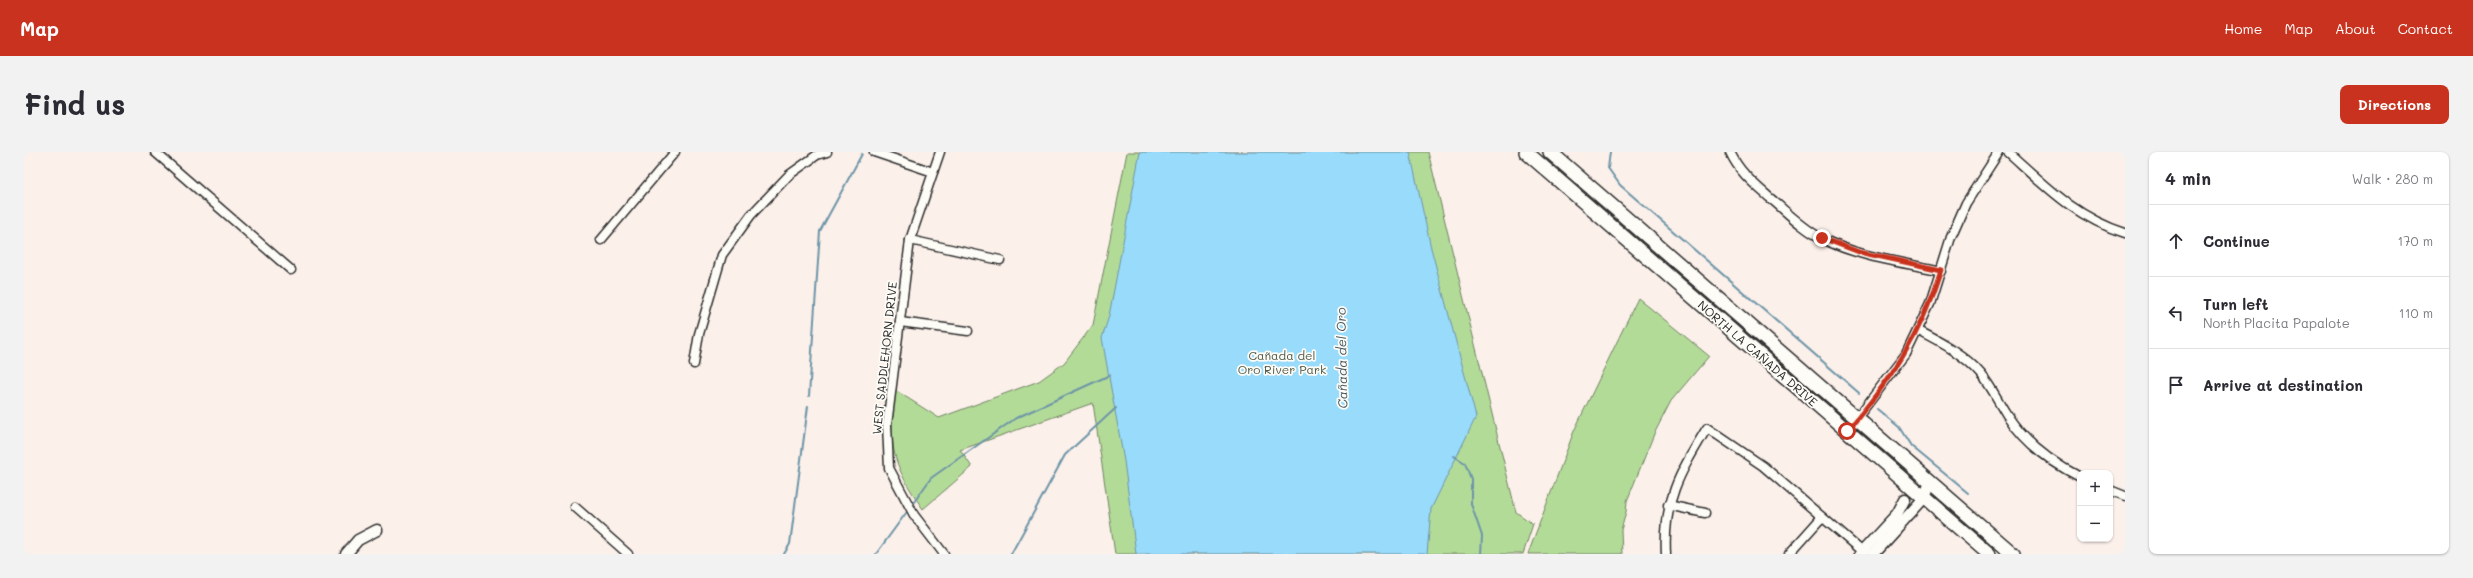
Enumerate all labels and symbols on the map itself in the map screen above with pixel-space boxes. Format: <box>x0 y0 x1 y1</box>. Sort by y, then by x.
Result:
route end <box>1813 229 1831 247</box>
street label: WEST SADDLEHORN DRIVE <box>868 281 900 435</box>
street label: NORTH LA CAÑADA DRIVE <box>1695 297 1821 410</box>
water label: Cañada del Oro <box>1332 307 1350 409</box>
park label: Cañada del Oro River Park <box>1238 347 1326 377</box>
route start <box>1838 422 1856 440</box>

